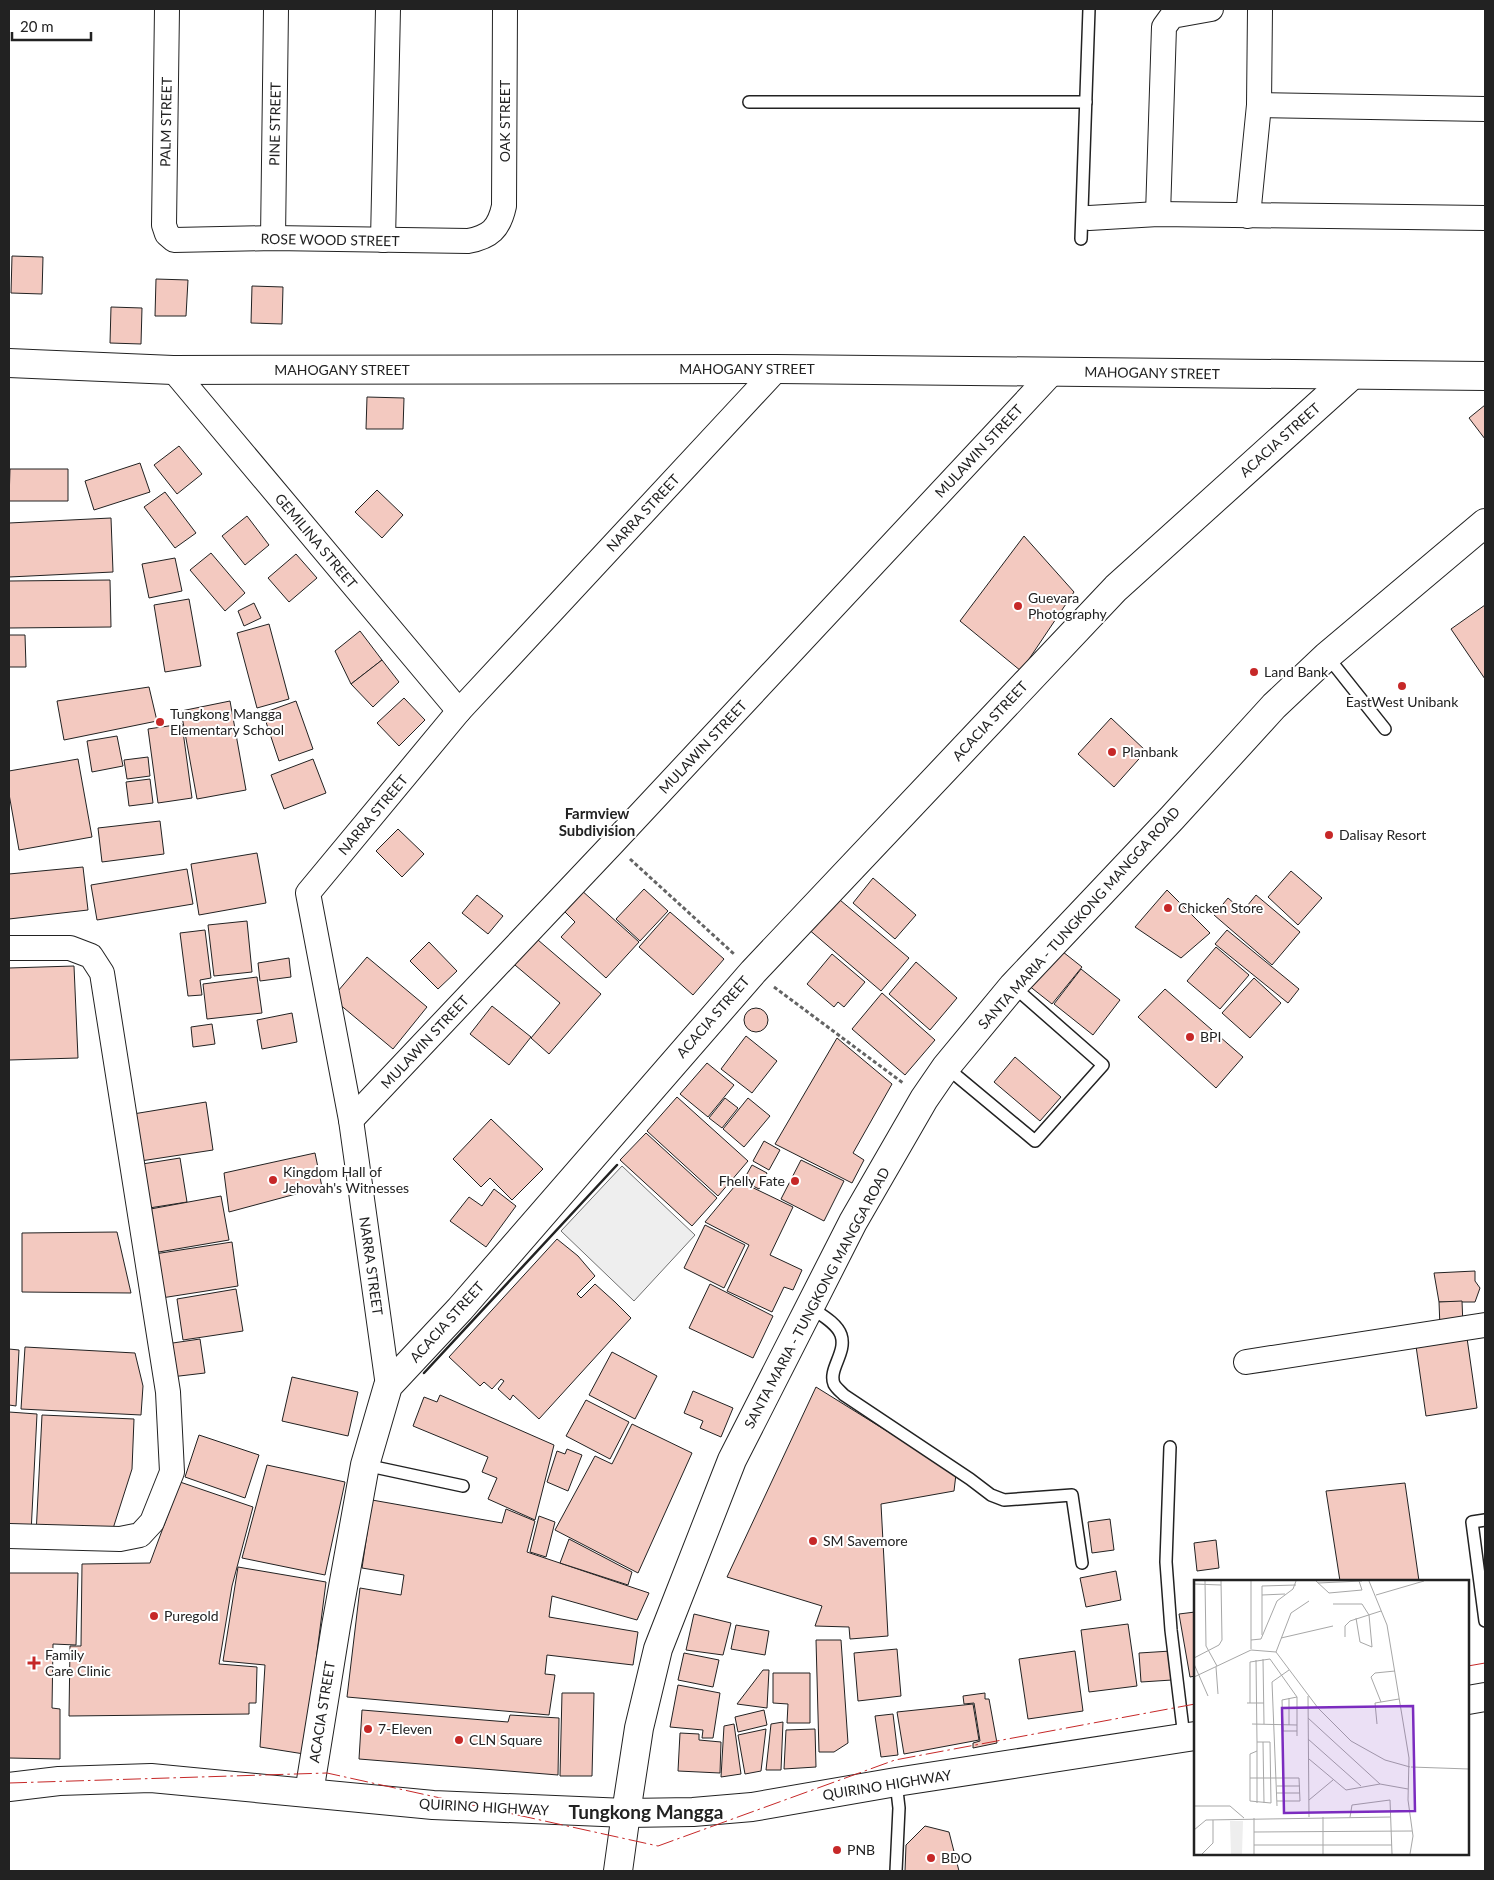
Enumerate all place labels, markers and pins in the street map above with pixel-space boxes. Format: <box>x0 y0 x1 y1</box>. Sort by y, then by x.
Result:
place label: Guevara Photography <box>1028 589 1108 622</box>
marker: Guevara Photography <box>1012 600 1024 612</box>
place label: Land Bank <box>1264 663 1329 680</box>
marker: Land Bank <box>1248 666 1260 678</box>
marker: EastWest Unibank <box>1396 680 1408 692</box>
place label: EastWest Unibank <box>1346 693 1459 710</box>
place label: Tungkong Mangga Elementary School <box>170 705 284 738</box>
marker: Tungkong Mangga Elementary School <box>154 716 166 728</box>
place label: Planbank <box>1122 743 1179 760</box>
marker: Planbank <box>1106 746 1118 758</box>
place label: Dalisay Resort <box>1339 826 1426 843</box>
marker: Dalisay Resort <box>1323 829 1335 841</box>
place label: Chicken Store <box>1178 899 1263 916</box>
marker: Chicken Store <box>1162 902 1174 914</box>
place label: BPI <box>1200 1028 1221 1045</box>
marker: BPI <box>1184 1031 1196 1043</box>
place label: Kingdom Hall of Jehovah's Witnesses <box>283 1163 409 1196</box>
place label: Fhelly Fate <box>719 1172 785 1189</box>
marker: Kingdom Hall of Jehovah's Witnesses <box>267 1174 279 1186</box>
marker: Fhelly Fate <box>789 1175 801 1187</box>
place label: SM Savemore <box>823 1532 908 1549</box>
marker: SM Savemore <box>807 1535 819 1547</box>
place label: Puregold <box>164 1607 219 1624</box>
marker: Puregold <box>148 1610 160 1622</box>
place label: Family Care Clinic <box>45 1646 111 1679</box>
marker: Family Care Clinic <box>27 1656 41 1670</box>
place label: 7-Eleven <box>378 1720 432 1737</box>
marker: 7-Eleven <box>362 1723 374 1735</box>
place label: CLN Square <box>469 1731 542 1748</box>
marker: CLN Square <box>453 1734 465 1746</box>
place label: PNB <box>847 1841 875 1858</box>
marker: PNB <box>831 1844 843 1856</box>
place label: BDO <box>941 1849 972 1866</box>
marker: BDO <box>925 1852 937 1864</box>

